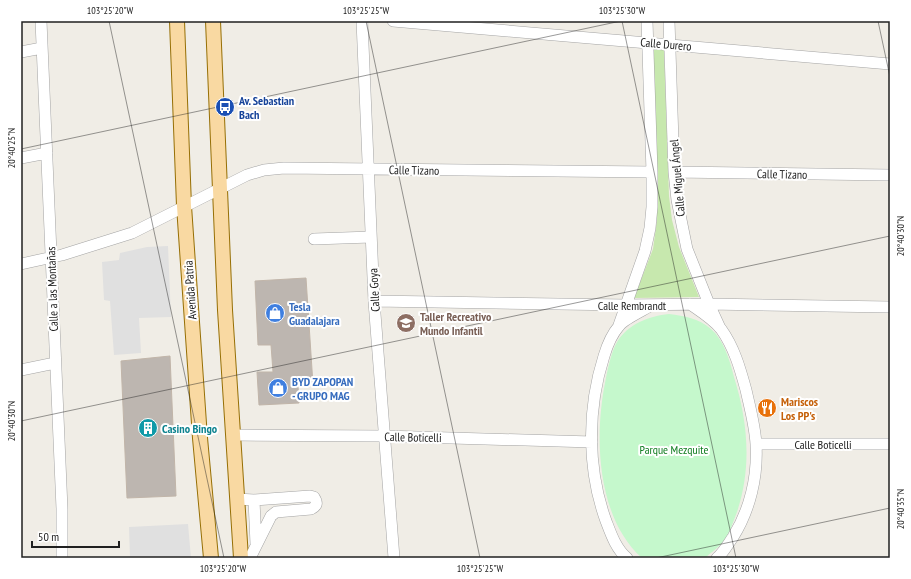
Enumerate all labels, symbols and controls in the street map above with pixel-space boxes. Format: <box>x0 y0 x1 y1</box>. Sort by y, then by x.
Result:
text: 103°25'20"W <box>87 4 134 17</box>
text: 103°25'25"W <box>343 4 390 17</box>
text: 103°25'30"W <box>599 4 646 17</box>
street label: Calle Durero <box>640 34 692 54</box>
place label: Av. Sebastian Bach <box>238 93 294 122</box>
bus stop icon: Av. Sebastian Bach <box>214 96 236 118</box>
text: 20°40'25"N <box>5 128 18 168</box>
street label: Calle Miguel Ángel <box>666 138 688 217</box>
street label: Calle Tizano <box>389 162 439 178</box>
street label: Calle Tizano <box>757 166 807 182</box>
text: 20°40'30"N <box>894 216 907 256</box>
street label: Calle a las Montañas <box>43 246 61 332</box>
street label: Avenida Patria <box>180 260 200 320</box>
street label: Calle Goya <box>365 268 383 312</box>
street label: Calle Rembrandt <box>598 298 667 313</box>
place label: Tesla Guadalajara <box>289 299 340 328</box>
shop icon: Tesla Guadalajara <box>264 302 286 324</box>
place label: Taller Recreativo Mundo Infantil <box>420 309 492 338</box>
school or university icon: Taller Recreativo Mundo Infantil <box>395 312 417 334</box>
place label: BYD ZAPOPAN - GRUPO MAG <box>292 374 353 403</box>
shop icon: BYD ZAPOPAN - GRUPO MAG <box>267 377 289 399</box>
place label: Mariscos Los PP's <box>781 394 818 423</box>
restaurant icon: Mariscos Los PP's <box>756 397 778 419</box>
text: 20°40'30"N <box>5 401 18 441</box>
building icon: Casino Bingo <box>137 417 159 439</box>
place label: Casino Bingo <box>162 421 218 436</box>
street label: Calle Boticelli <box>384 429 442 445</box>
street label: Calle Boticelli <box>794 437 852 452</box>
park label: Parque Mezquite <box>640 442 708 457</box>
text: 20°40'35"N <box>894 489 907 529</box>
scale bar <box>32 523 119 549</box>
text: 50 m <box>38 529 59 544</box>
text: 103°25'20"W <box>200 562 247 575</box>
text: 103°25'25"W <box>457 562 504 575</box>
text: 103°25'30"W <box>713 562 760 575</box>

